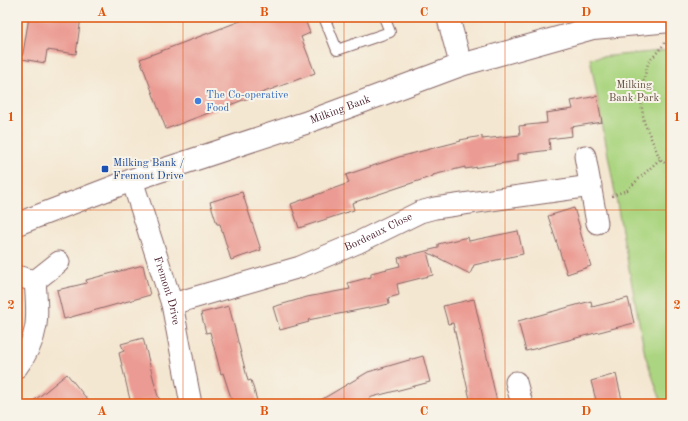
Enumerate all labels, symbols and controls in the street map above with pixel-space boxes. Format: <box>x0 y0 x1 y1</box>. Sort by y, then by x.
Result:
text: A <box>97 6 107 19</box>
text: B <box>259 6 269 19</box>
text: C <box>420 6 428 19</box>
text: D <box>581 6 591 19</box>
park label: Milking Bank Park <box>609 80 659 104</box>
place label: The Co-operative Food <box>206 90 288 114</box>
street label: Milking Bank <box>309 94 372 126</box>
marker: The Co-operative Food <box>193 96 203 106</box>
text: 1 <box>7 111 15 124</box>
text: 1 <box>673 111 681 124</box>
place label: Milking Bank / Fremont Drive <box>113 158 185 182</box>
marker: Milking Bank / Fremont Drive <box>100 164 110 174</box>
street label: Bordeaux Close <box>343 211 414 253</box>
street label: Fremont Drive <box>152 255 181 326</box>
text: 2 <box>7 299 15 312</box>
text: 2 <box>673 299 681 312</box>
text: A <box>97 405 107 418</box>
text: B <box>259 405 269 418</box>
text: C <box>420 405 428 418</box>
text: D <box>581 405 591 418</box>

